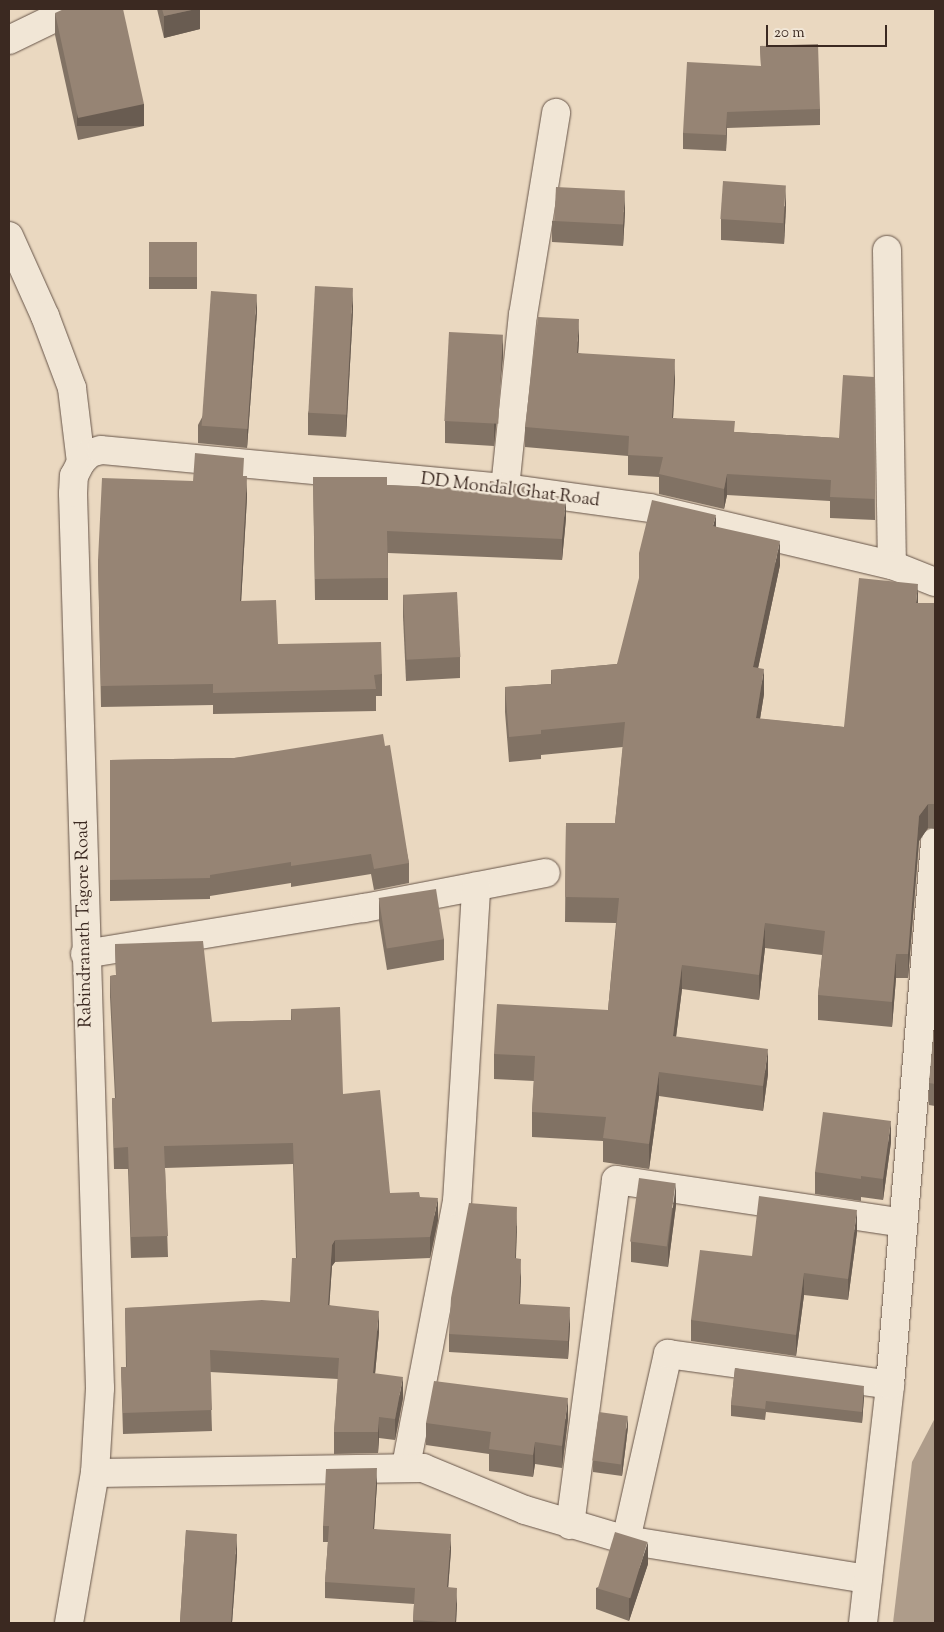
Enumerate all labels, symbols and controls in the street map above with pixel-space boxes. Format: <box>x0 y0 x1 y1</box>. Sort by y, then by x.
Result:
scale bar <box>769 15 890 47</box>
text: 20 m <box>774 23 805 44</box>
street label: DD Mondal Ghat Road <box>419 469 601 513</box>
street label: Rabindranath Tagore Road <box>72 820 98 1028</box>

